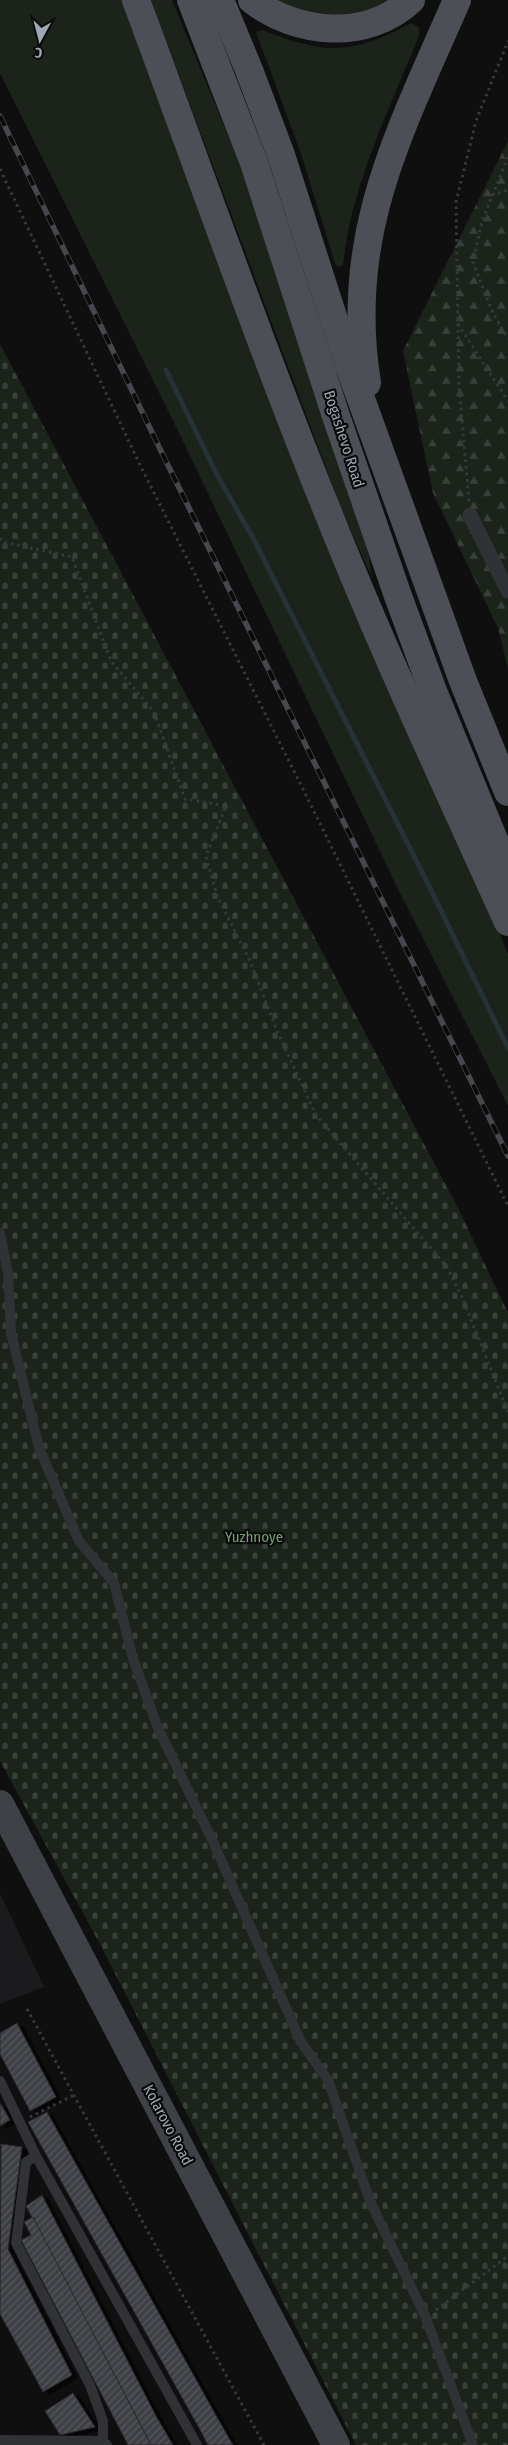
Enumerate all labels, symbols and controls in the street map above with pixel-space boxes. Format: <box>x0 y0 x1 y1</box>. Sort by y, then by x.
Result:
north arrow <box>15 15 65 65</box>
text: С <box>33 43 43 61</box>
street label: Bogashevo Road <box>320 388 368 490</box>
park label: Yuzhnoye <box>225 1528 283 1546</box>
street label: Kolarovo Road <box>139 2082 197 2168</box>

